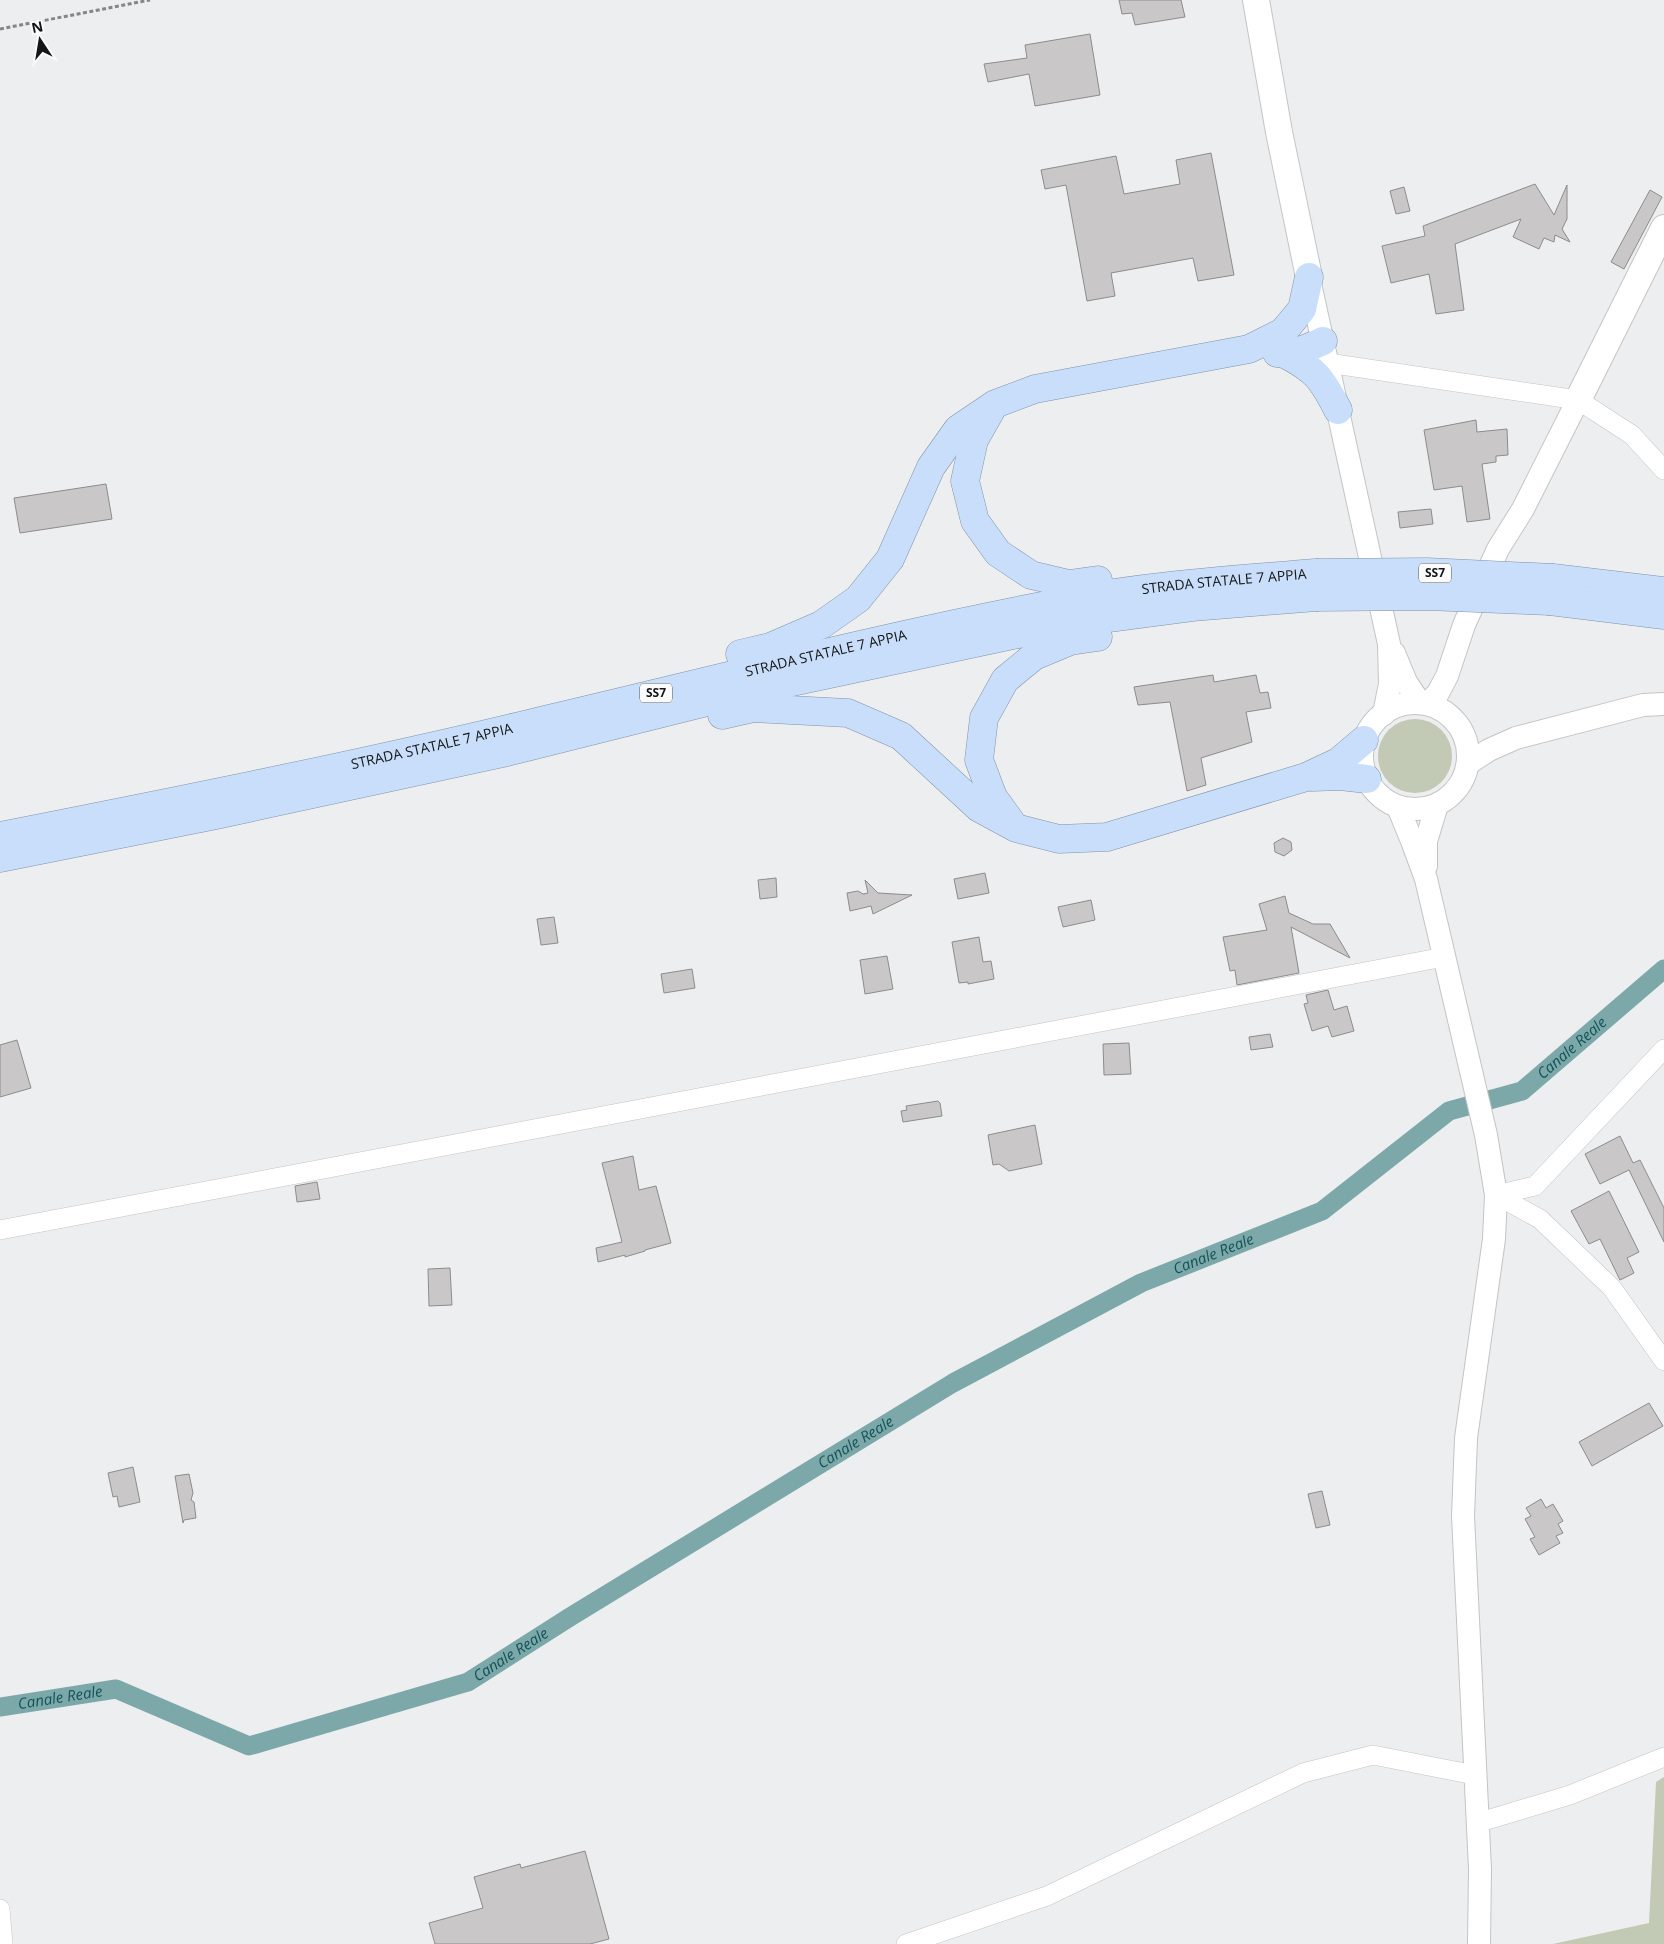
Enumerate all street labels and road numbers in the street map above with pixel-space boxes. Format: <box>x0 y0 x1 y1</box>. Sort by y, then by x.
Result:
street label: STRADA STATALE 7 APPIA <box>1140 564 1307 598</box>
road number: SS7 <box>1419 564 1451 582</box>
street label: STRADA STATALE 7 APPIA <box>743 625 908 681</box>
road number: SS7 <box>640 684 672 702</box>
street label: STRADA STATALE 7 APPIA <box>349 718 515 773</box>

